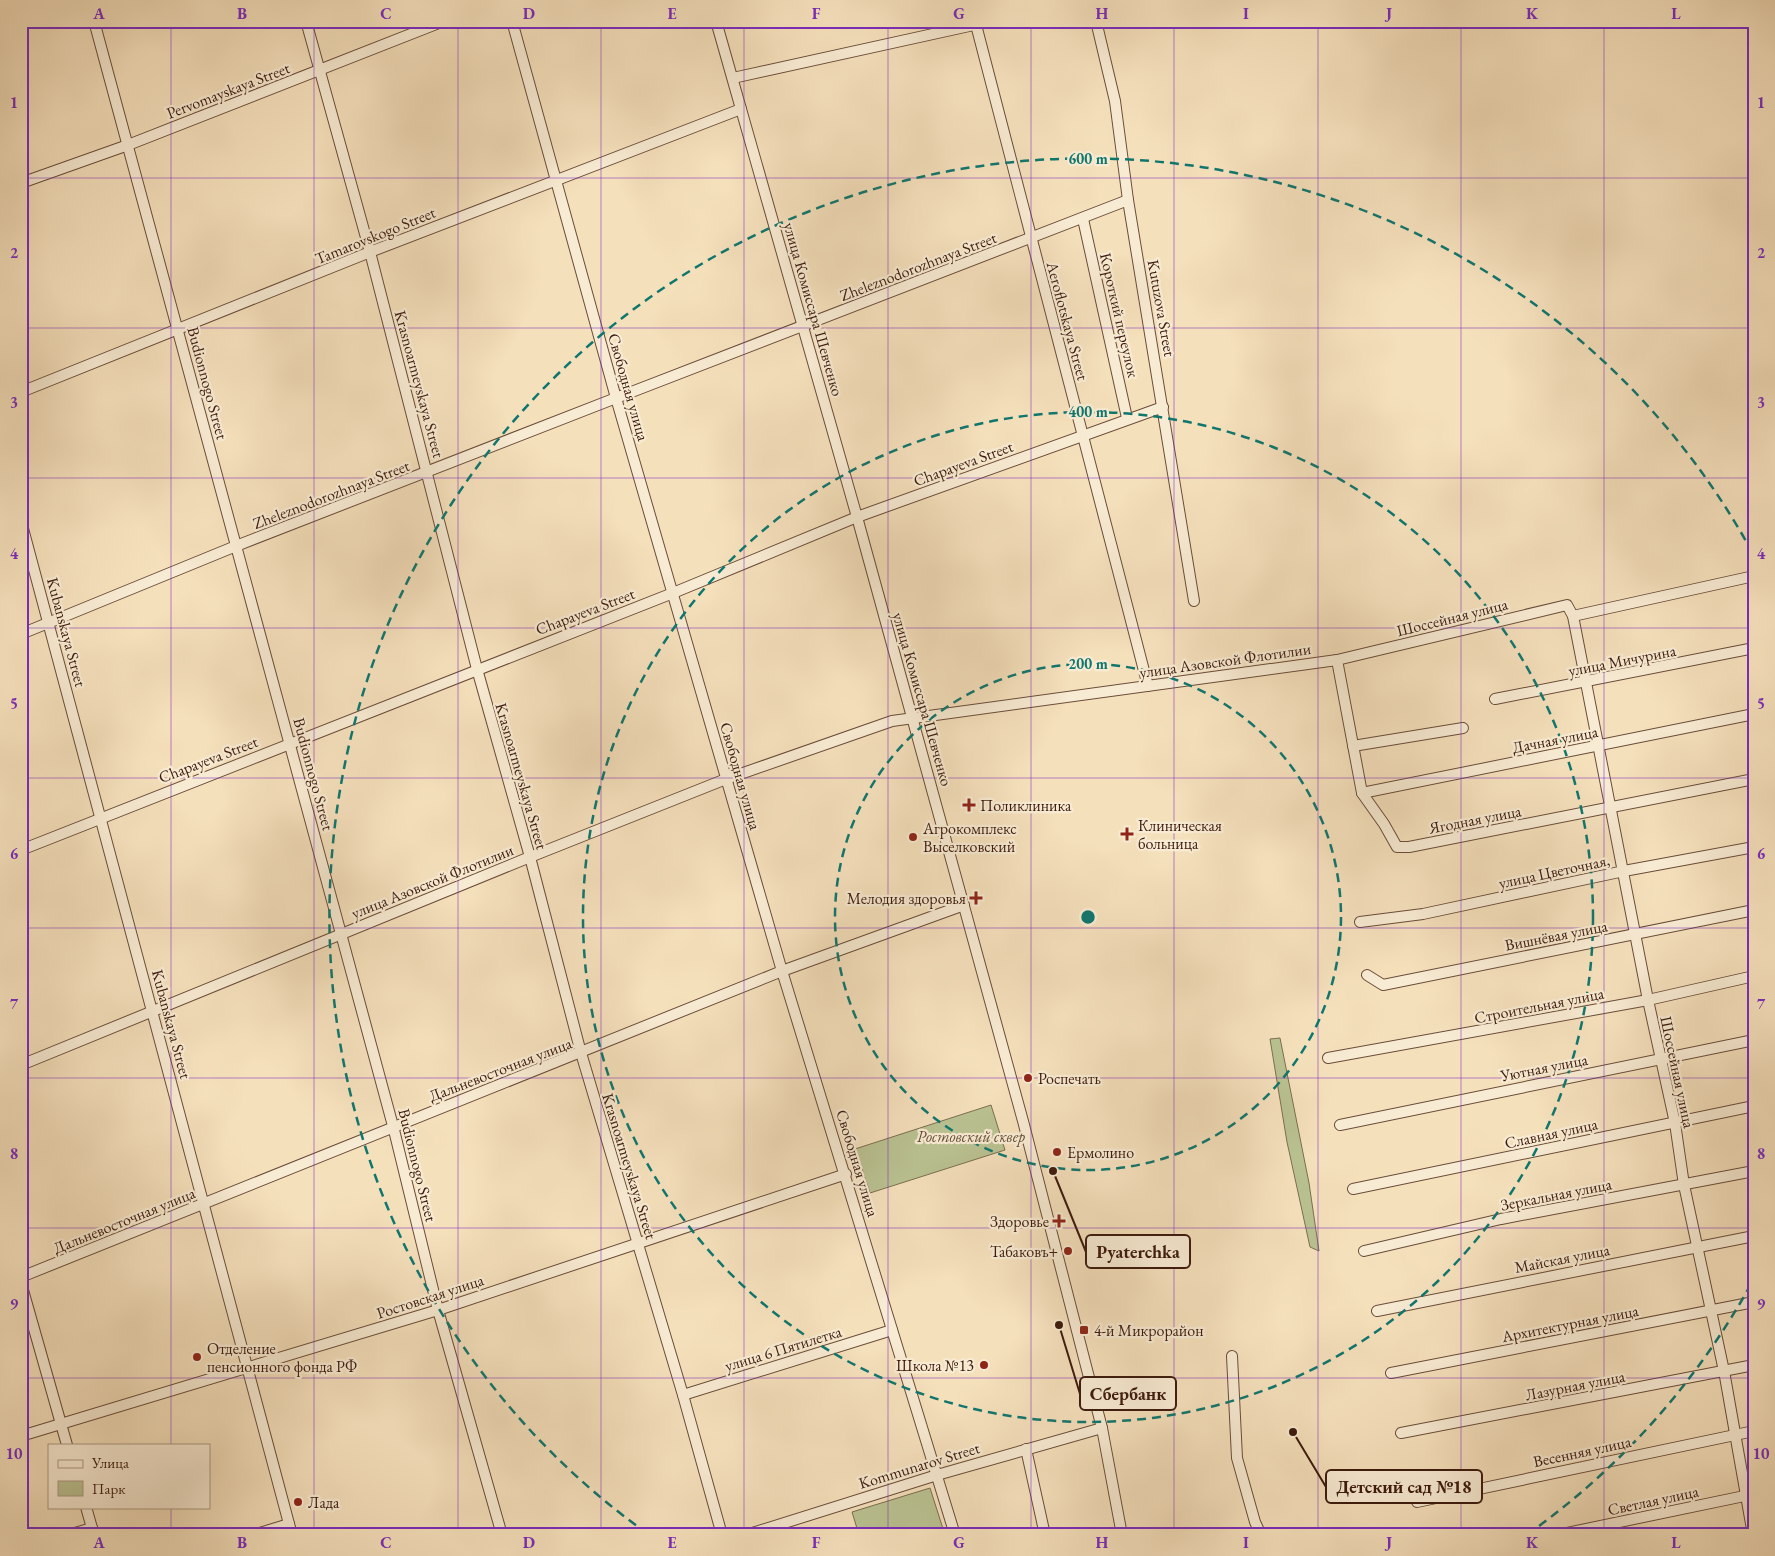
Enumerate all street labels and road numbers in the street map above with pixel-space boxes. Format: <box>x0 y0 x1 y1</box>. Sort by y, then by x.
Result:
street label: Pervomayskaya Street <box>164 57 293 124</box>
street label: Tamarovskogo Street <box>312 202 439 269</box>
street label: улица Комиссара Шевченко <box>779 220 848 399</box>
street label: Zheleznodorozhnaya Street <box>837 227 999 306</box>
street label: Короткий переулок <box>1095 251 1144 380</box>
street label: Kutuzova Street <box>1143 258 1180 358</box>
street label: Aeroflotskaya Street <box>1041 259 1093 383</box>
street label: Krasnoarmeyskaya Street <box>390 308 449 460</box>
street label: Budionnogo Street <box>182 324 233 442</box>
street label: Свободная улица <box>603 331 654 444</box>
street label: Chapayeva Street <box>910 436 1016 491</box>
street label: Zheleznodorozhnaya Street <box>250 455 412 534</box>
street label: Kubanskaya Street <box>42 575 91 689</box>
street label: Chapayeva Street <box>533 583 638 640</box>
street label: Шоссейная улица <box>1394 593 1511 641</box>
street label: улица Комиссара Шевченко <box>888 610 957 789</box>
street label: улица Азовской Флотилии <box>1138 638 1313 683</box>
street label: улица Мичурина <box>1567 640 1678 681</box>
street label: Krasnoarmeyskaya Street <box>491 700 553 852</box>
street label: Budionnogo Street <box>288 715 339 833</box>
street label: Свободная улица <box>715 720 766 833</box>
street label: Дачная улица <box>1510 721 1600 758</box>
street label: Chapayeva Street <box>156 731 261 788</box>
street label: Ягодная улица <box>1426 800 1524 839</box>
street label: улица Азовской Флотилии <box>348 839 517 924</box>
street label: улица Цветочная, <box>1497 849 1612 894</box>
street label: Вишнёвая улица <box>1503 915 1610 956</box>
street label: Kubanskaya Street <box>147 967 196 1081</box>
street label: Строительная улица <box>1472 982 1606 1028</box>
street label: Шоссейная улица <box>1655 1014 1700 1131</box>
street label: Дальневосточная улица <box>426 1032 575 1106</box>
street label: Уютная улица <box>1498 1049 1590 1086</box>
street label: Krasnoarmeyskaya Street <box>597 1091 662 1242</box>
street label: Budionnogo Street <box>393 1106 442 1224</box>
street label: Свободная улица <box>831 1107 884 1220</box>
street label: Славная улица <box>1503 1113 1600 1154</box>
street label: Зеркальная улица <box>1499 1173 1614 1216</box>
street label: Дальневосточная улица <box>50 1182 199 1259</box>
street label: Майская улица <box>1513 1239 1612 1278</box>
street label: Ростовская улица <box>374 1269 487 1324</box>
street label: Архитектурная улица <box>1499 1300 1641 1347</box>
street label: улица 6 Пятилетка <box>722 1321 845 1376</box>
street label: Лазурная улица <box>1523 1365 1627 1405</box>
street label: Весенняя улица <box>1531 1431 1634 1472</box>
street label: Kommunarov Street <box>856 1437 982 1494</box>
street label: Светлая улица <box>1606 1480 1701 1520</box>

